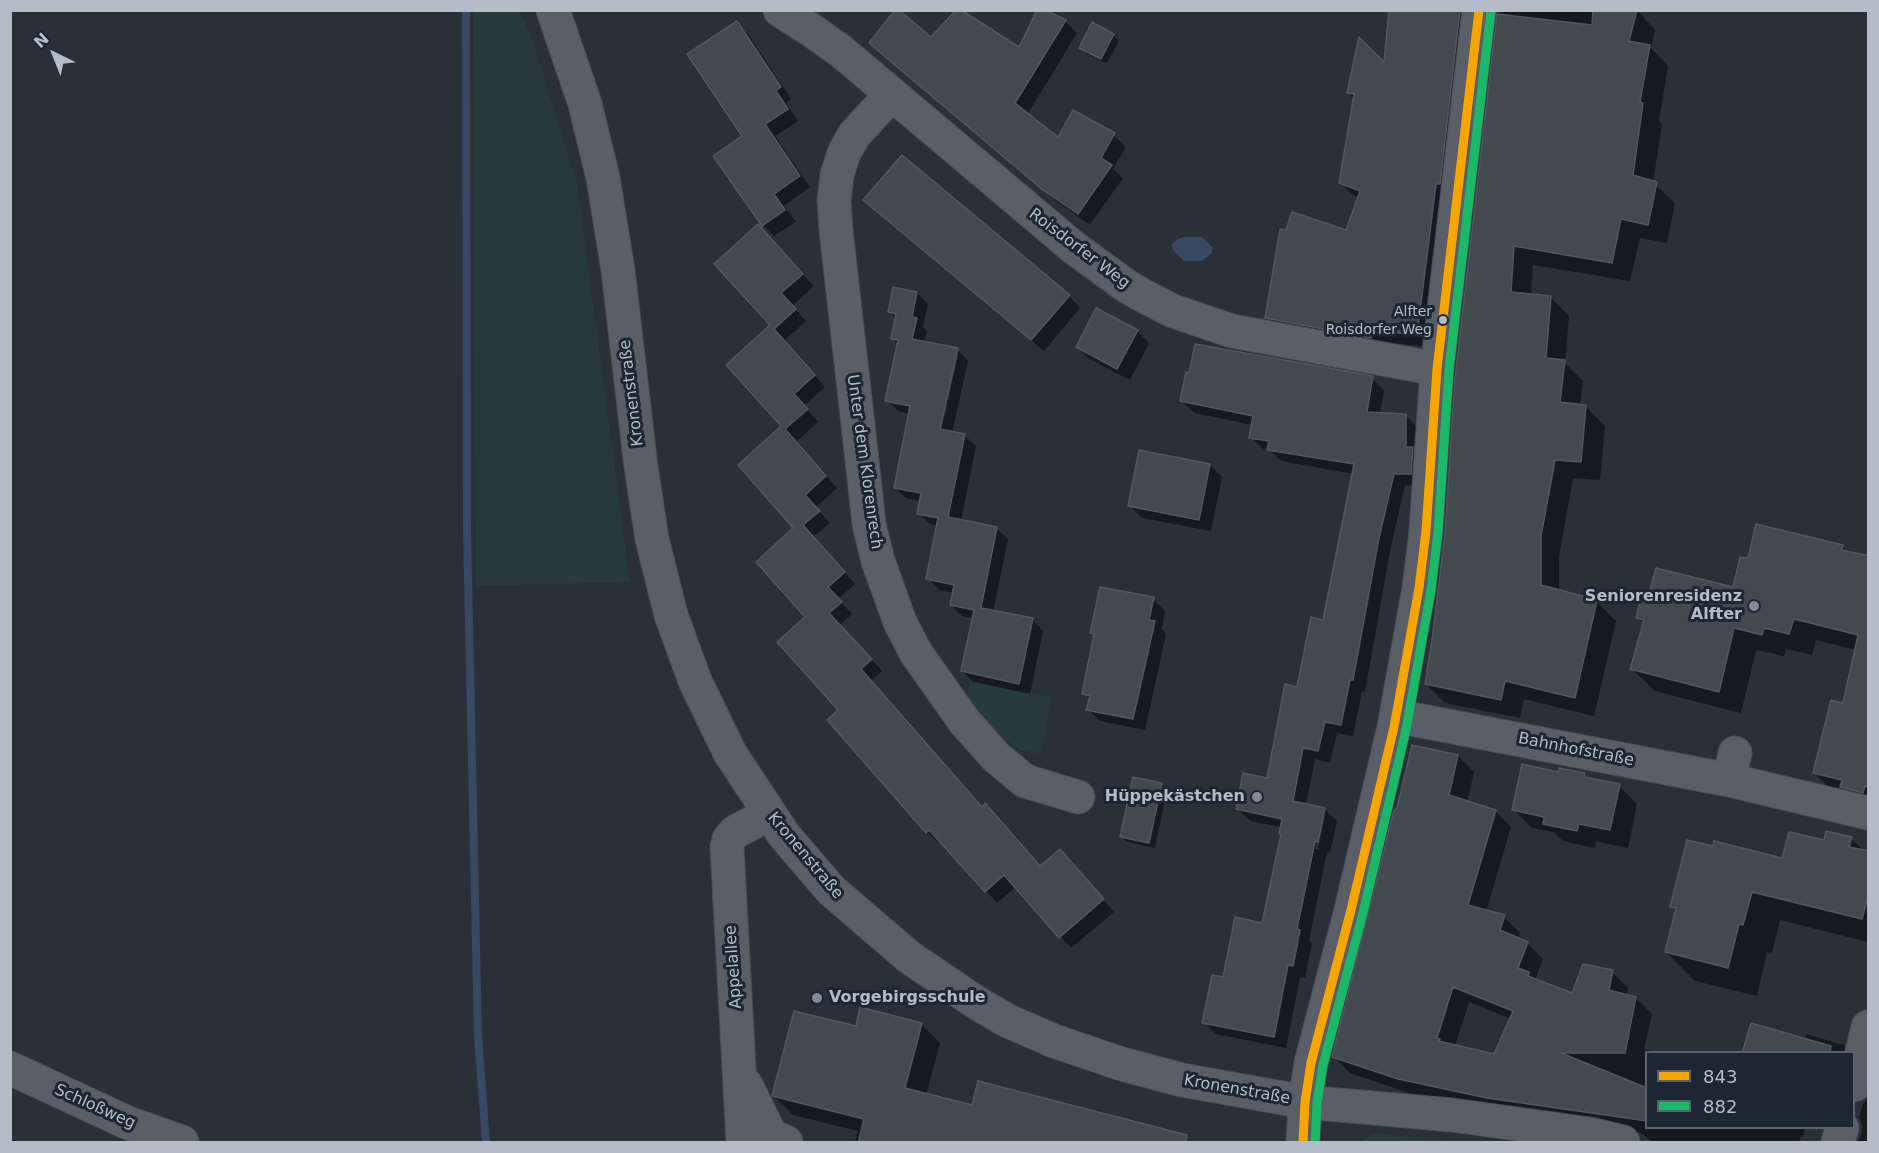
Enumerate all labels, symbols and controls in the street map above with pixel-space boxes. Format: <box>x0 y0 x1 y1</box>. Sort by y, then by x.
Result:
north arrow <box>24 24 84 84</box>
text: N <box>30 29 53 52</box>
street label: Roisdorfer Weg <box>1025 205 1133 293</box>
place label: Alfter Roisdorfer Weg <box>1326 304 1432 336</box>
marker: Alfter Roisdorfer Weg <box>1437 314 1449 326</box>
street label: Kronenstraße <box>616 338 648 448</box>
street label: Unter dem Klorenrech <box>842 373 886 551</box>
place label: Seniorenresidenz Alfter <box>1585 587 1742 625</box>
marker: Seniorenresidenz Alfter <box>1747 599 1761 613</box>
street label: Bahnhofstraße <box>1516 729 1636 771</box>
place label: Hüppekästchen <box>1105 787 1245 807</box>
marker: Hüppekästchen <box>1250 790 1264 804</box>
street label: Kronenstraße <box>763 809 847 903</box>
street label: Appelallee <box>721 924 747 1010</box>
place label: Vorgebirgsschule <box>829 988 986 1008</box>
marker: Vorgebirgsschule <box>810 991 824 1005</box>
legend <box>1645 1051 1855 1129</box>
text: 843 <box>1703 1066 1737 1087</box>
street label: Kronenstraße <box>1182 1071 1292 1109</box>
street label: Schloßweg <box>52 1081 138 1133</box>
text: 882 <box>1703 1096 1737 1117</box>

